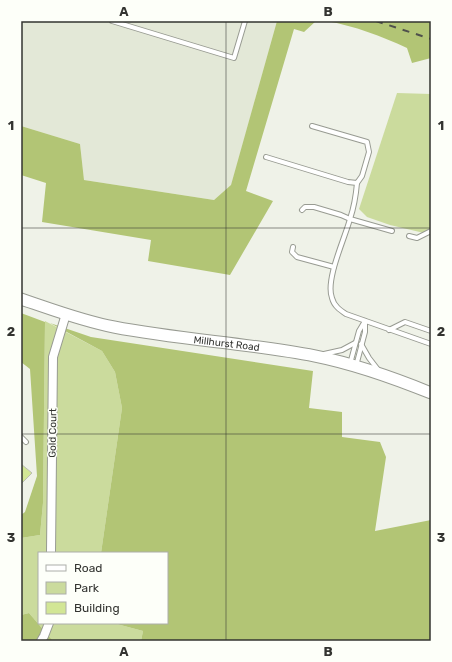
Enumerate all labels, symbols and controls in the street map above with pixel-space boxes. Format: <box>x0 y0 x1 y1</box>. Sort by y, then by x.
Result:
text: A <box>119 4 129 19</box>
text: B <box>323 4 333 19</box>
text: 1 <box>8 118 14 133</box>
text: 1 <box>438 118 444 133</box>
text: 2 <box>7 324 15 339</box>
text: 2 <box>437 324 445 339</box>
street label: Millhurst Road <box>193 334 260 354</box>
street label: Gold Court <box>47 408 59 458</box>
text: 3 <box>7 530 16 545</box>
text: 3 <box>437 530 446 545</box>
legend <box>38 552 168 624</box>
text: Road <box>74 561 102 575</box>
text: Park <box>74 581 100 595</box>
text: Building <box>74 601 120 615</box>
text: A <box>119 644 129 659</box>
text: B <box>323 644 333 659</box>

